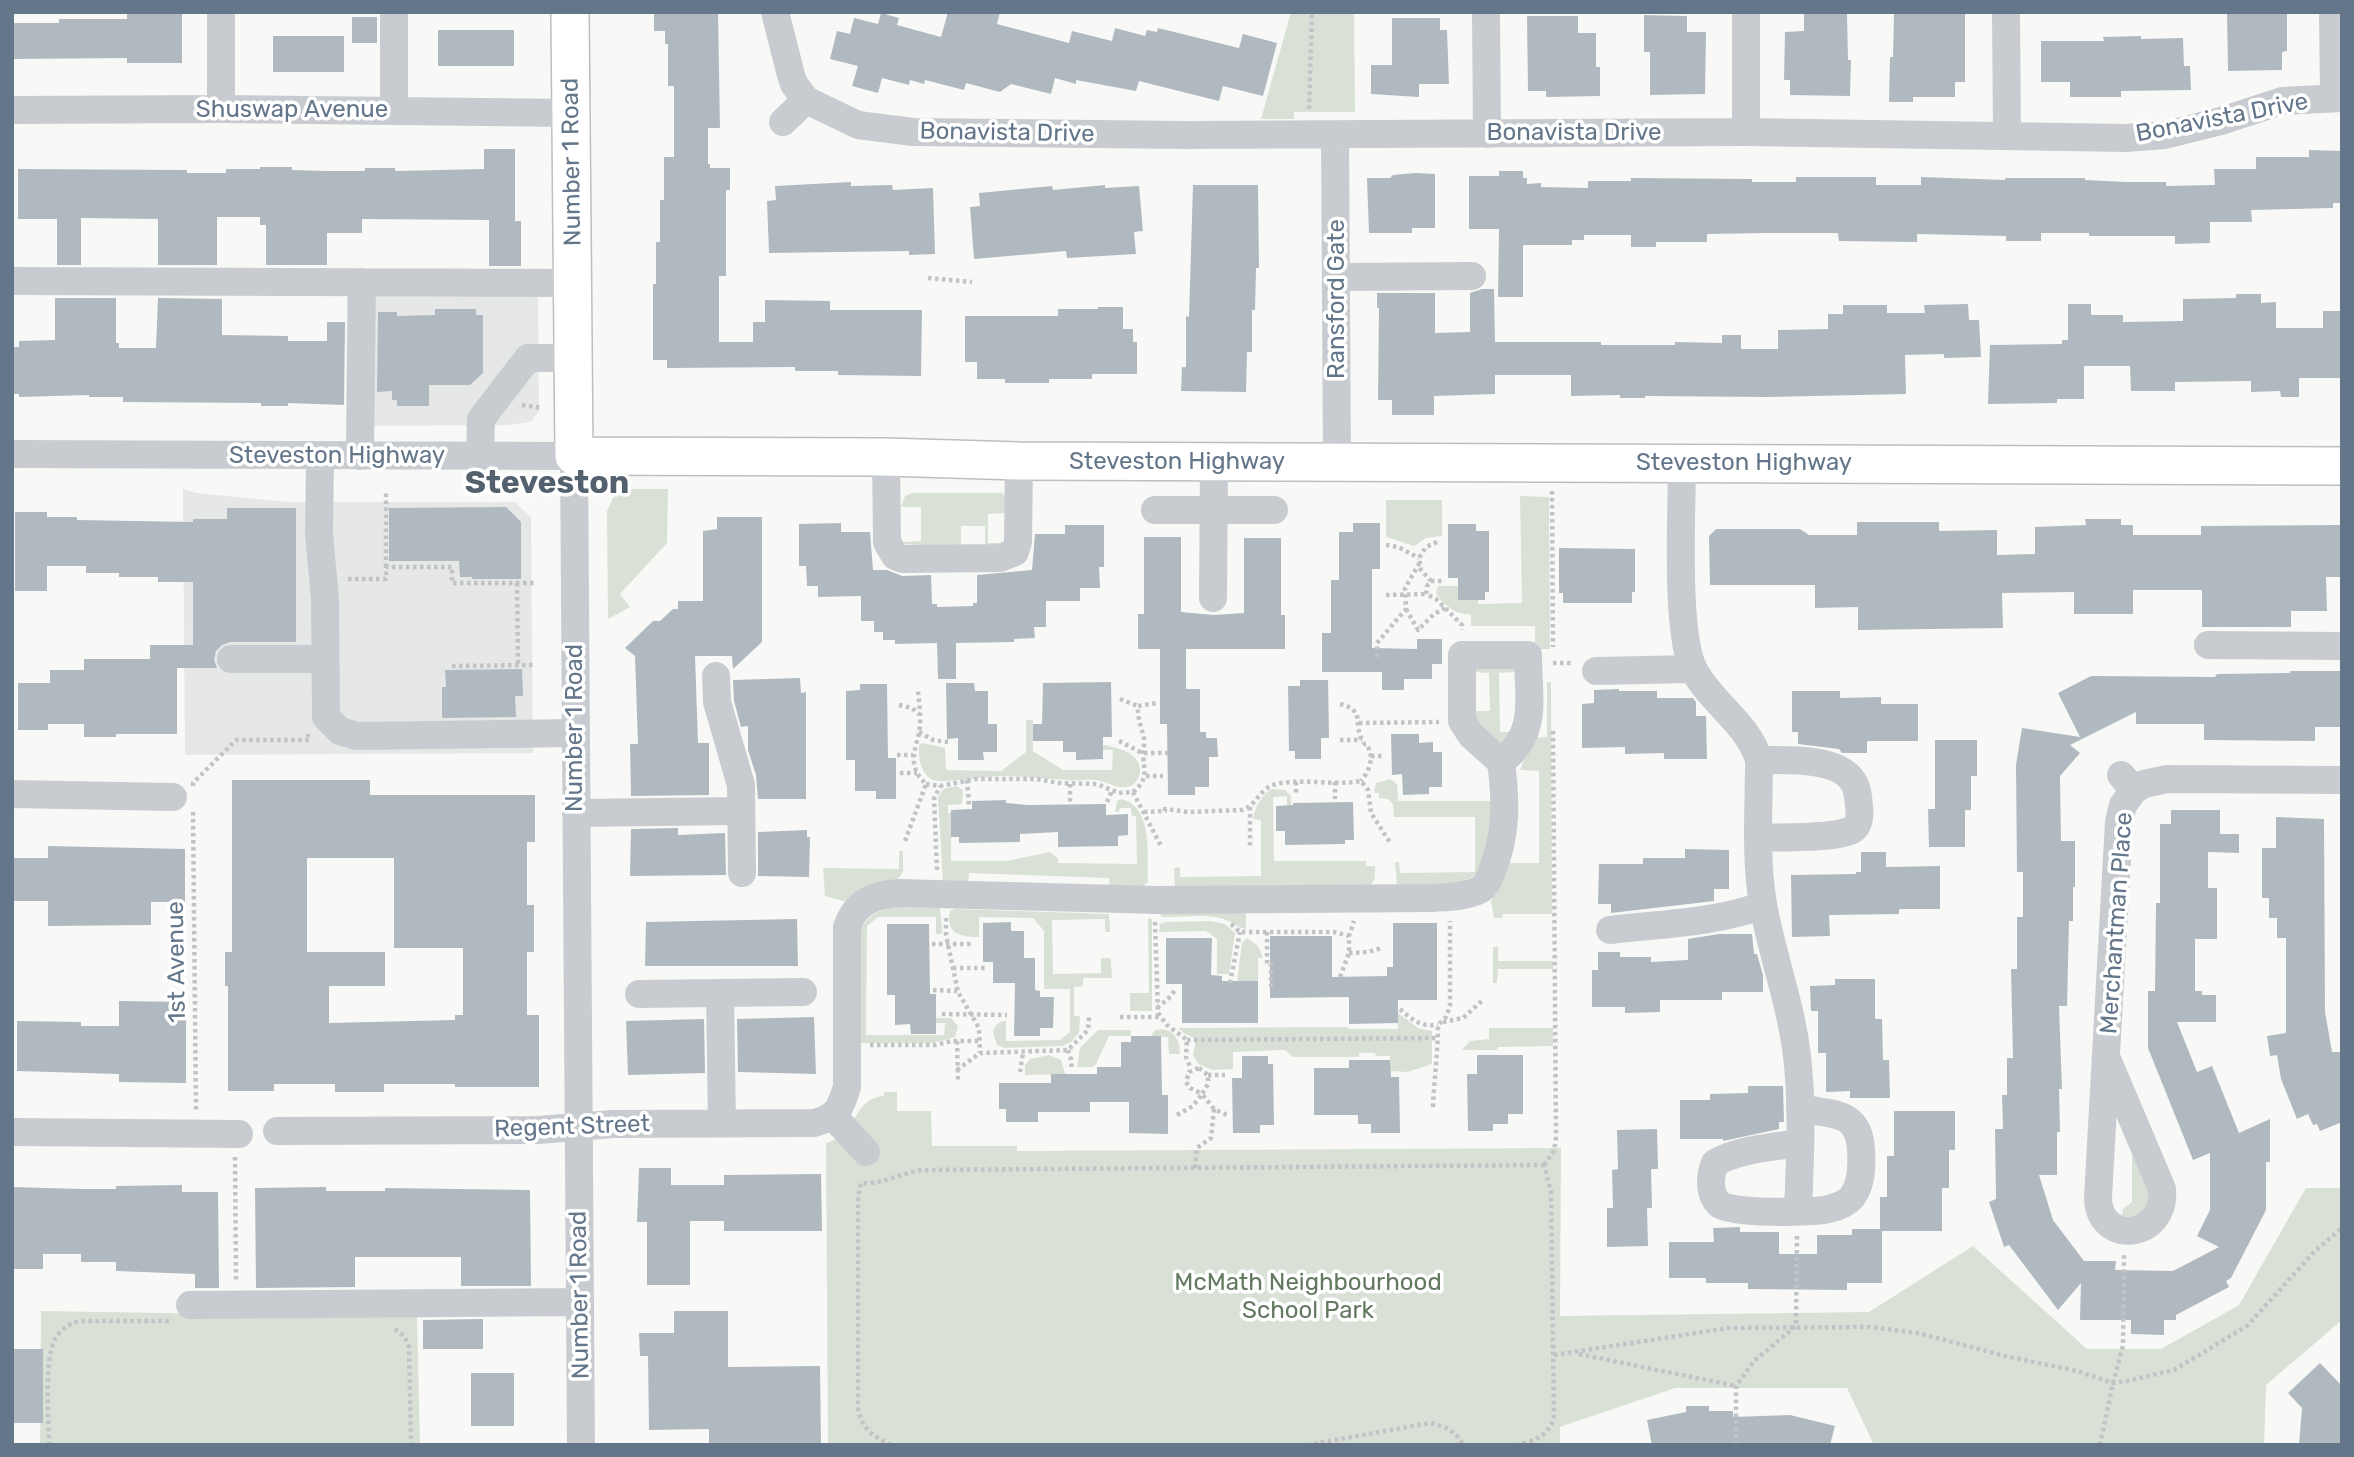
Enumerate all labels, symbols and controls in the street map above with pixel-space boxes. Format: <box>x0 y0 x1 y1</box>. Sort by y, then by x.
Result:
street label: Number 1 Road <box>556 78 588 246</box>
street label: Bonavista Drive <box>2133 87 2311 149</box>
street label: Shuswap Avenue <box>196 96 388 124</box>
street label: Bonavista Drive <box>919 117 1095 149</box>
street label: Bonavista Drive <box>1487 119 1661 147</box>
street label: Ransford Gate <box>1323 219 1351 379</box>
street label: Steveston Highway <box>229 442 445 470</box>
street label: Steveston Highway <box>1069 448 1285 476</box>
street label: Steveston Highway <box>1636 449 1852 477</box>
district label: Steveston <box>465 465 629 503</box>
street label: Number 1 Road <box>561 644 589 812</box>
street label: Merchantman Place <box>2095 811 2139 1035</box>
street label: 1st Avenue <box>162 901 192 1023</box>
street label: Regent Street <box>494 1110 650 1144</box>
street label: Number 1 Road <box>564 1211 596 1379</box>
park label: McMath Neighbourhood School Park <box>1174 1269 1442 1325</box>

